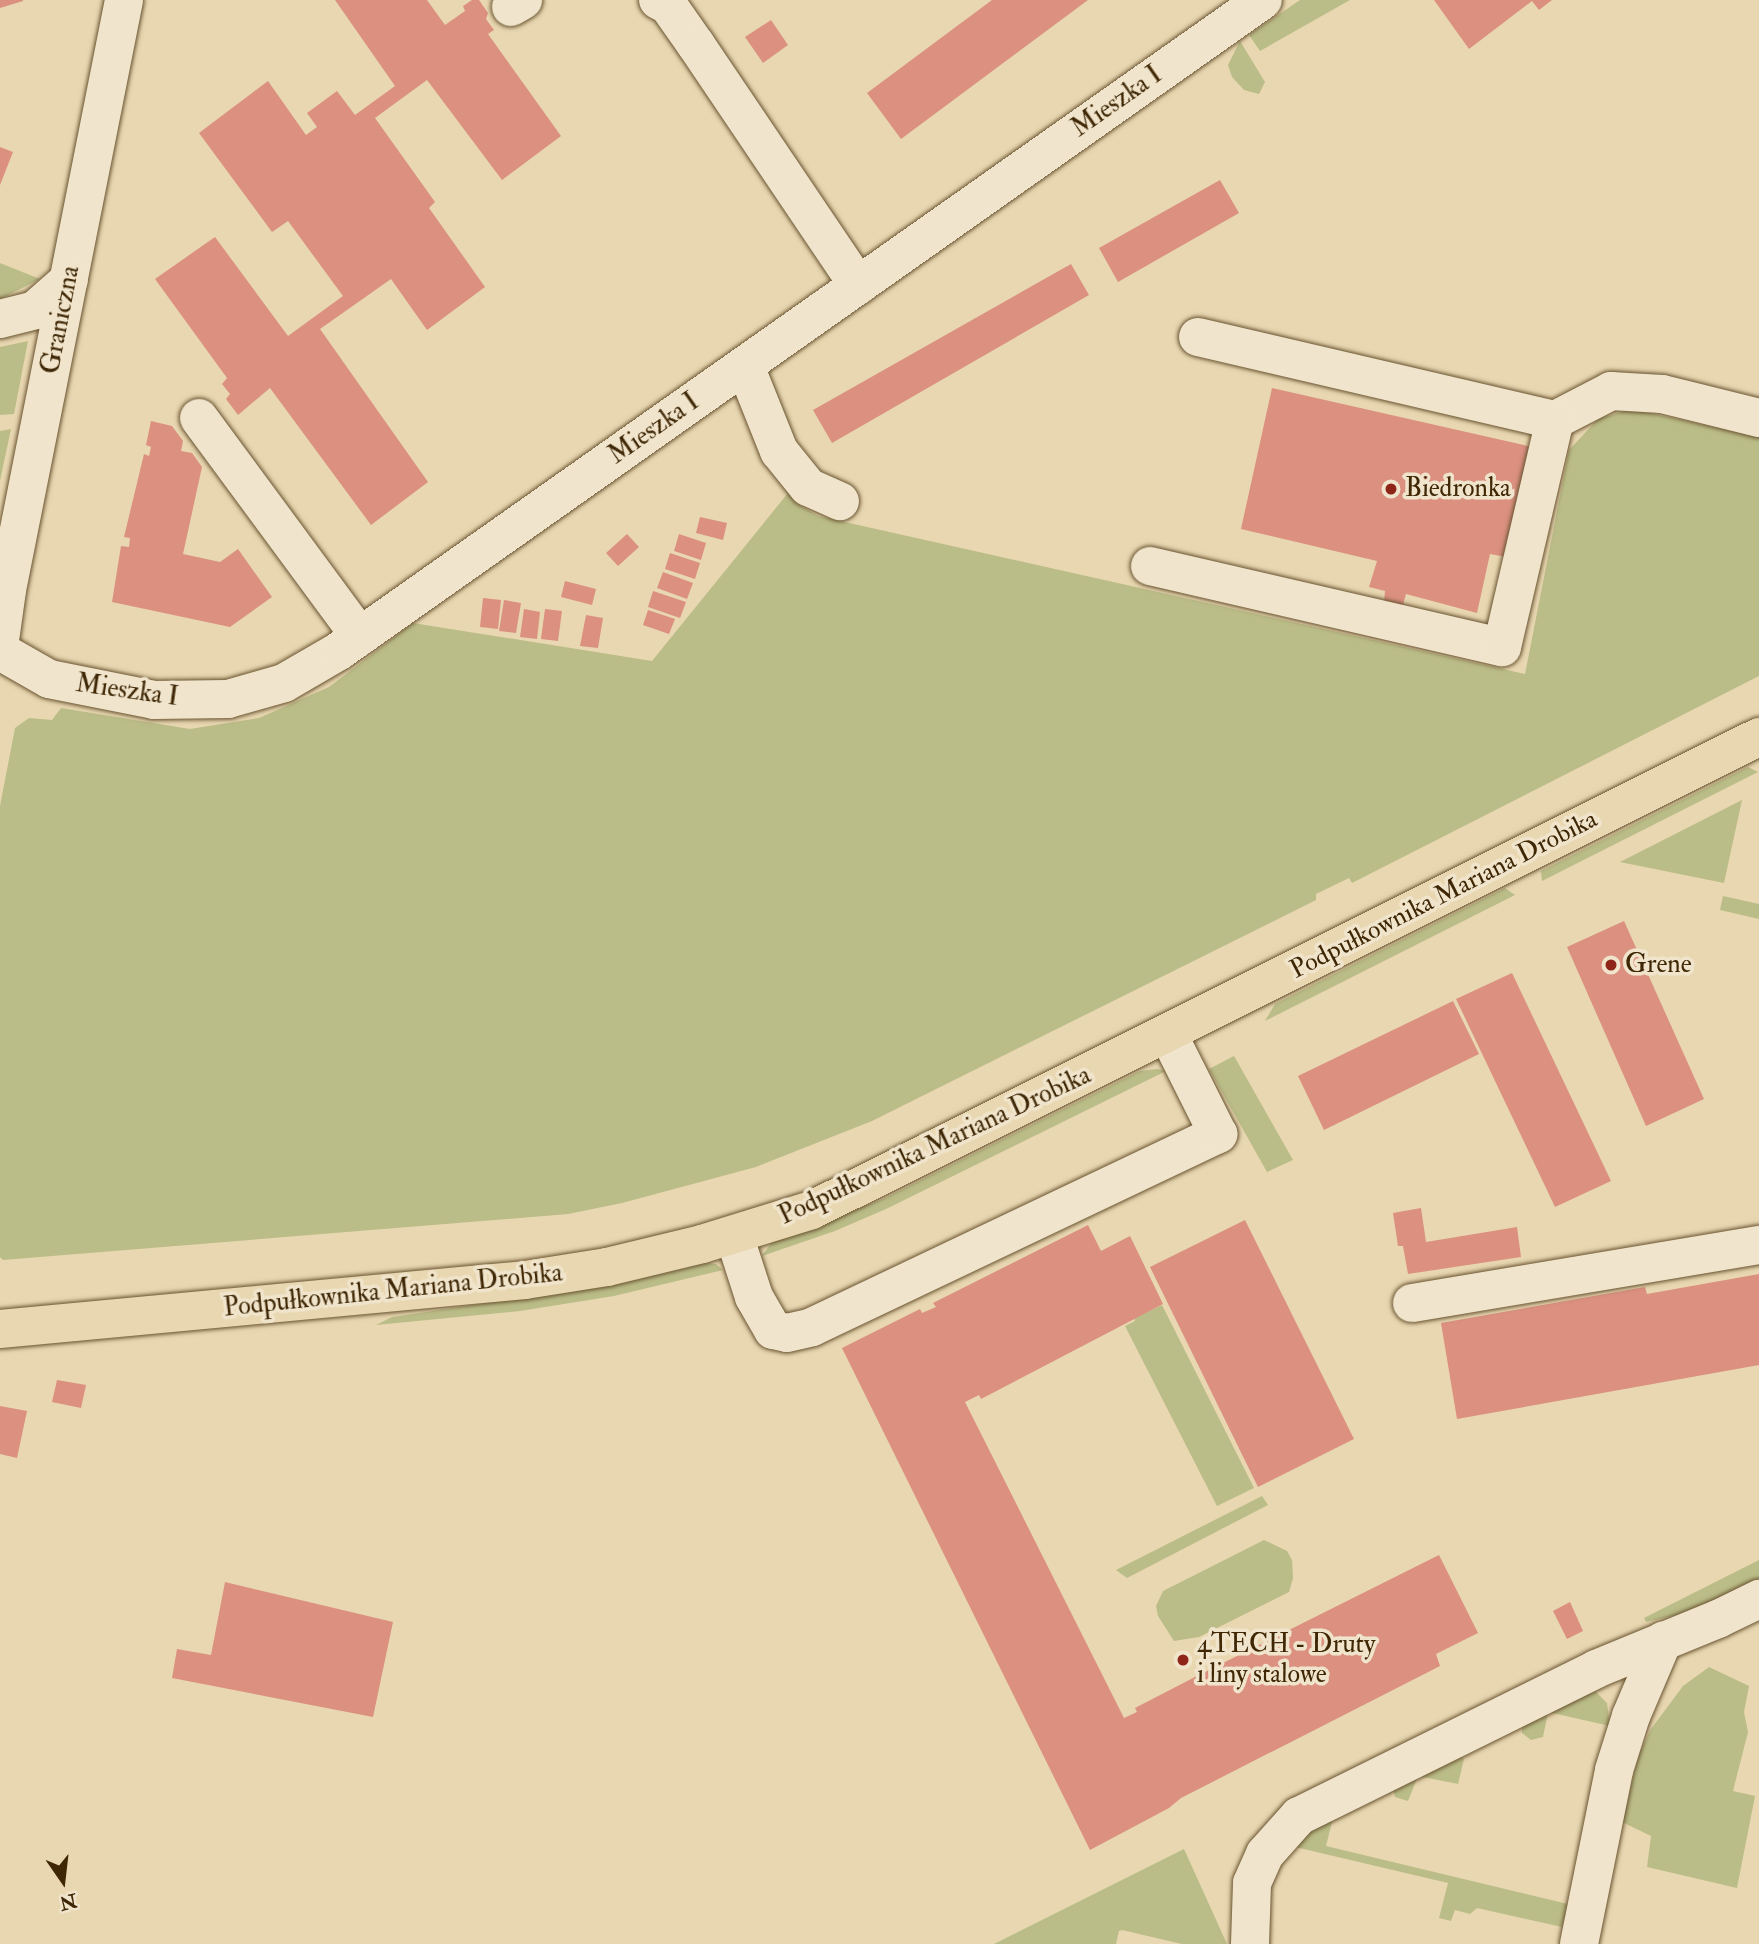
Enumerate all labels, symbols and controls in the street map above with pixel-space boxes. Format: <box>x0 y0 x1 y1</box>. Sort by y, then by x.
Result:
street label: Mieszka I <box>1066 60 1168 144</box>
street label: Graniczna <box>35 263 87 377</box>
street label: Mieszka I <box>603 387 705 471</box>
place label: Biedronka <box>1405 473 1511 505</box>
marker: Biedronka <box>1383 481 1399 497</box>
street label: Mieszka I <box>74 668 180 714</box>
street label: Podpułkownika Mariana Drobika <box>1285 804 1603 986</box>
place label: Grene <box>1625 949 1692 981</box>
marker: Grene <box>1603 957 1619 973</box>
street label: Podpułkownika Mariana Drobika <box>774 1060 1096 1232</box>
street label: Podpułkownika Mariana Drobika <box>222 1258 564 1324</box>
place label: 4TECH - Druty i liny stalowe <box>1197 1629 1375 1690</box>
marker: 4TECH - Druty i liny stalowe <box>1175 1652 1191 1668</box>
north arrow <box>28 1846 98 1916</box>
text: N <box>57 1888 79 1915</box>

